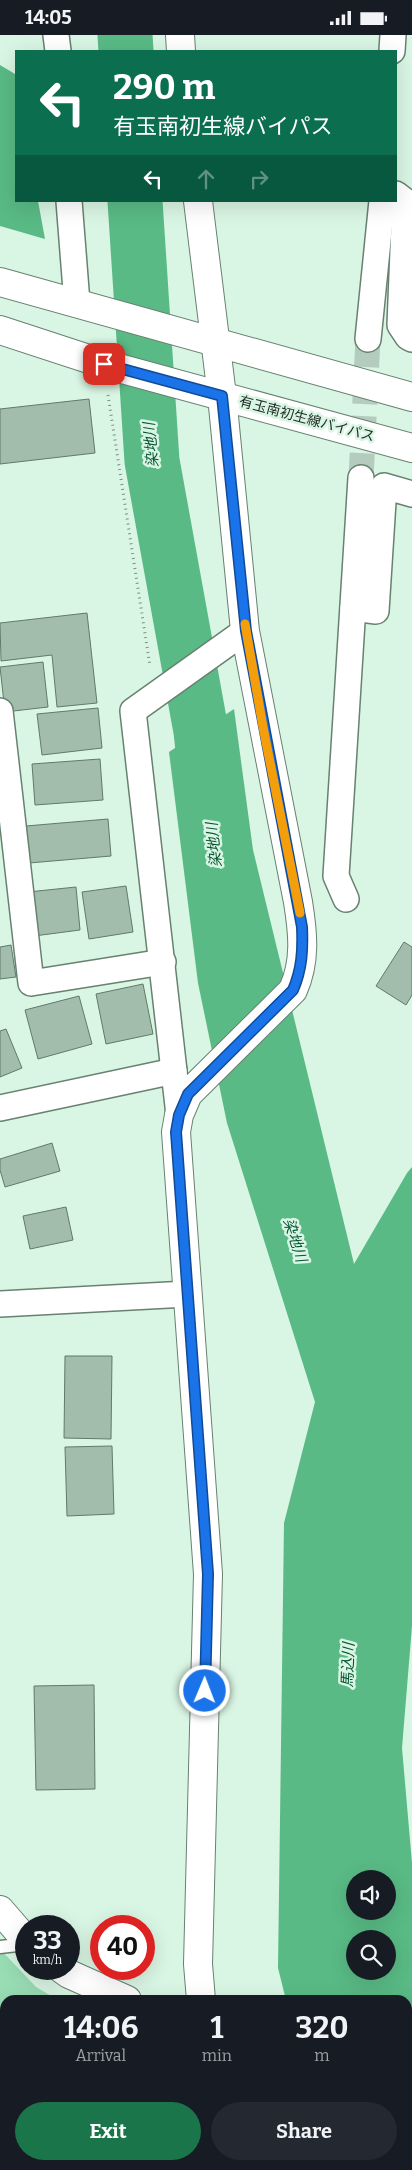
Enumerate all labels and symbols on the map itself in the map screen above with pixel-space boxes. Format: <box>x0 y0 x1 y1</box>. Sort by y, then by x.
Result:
pin <box>83 343 125 385</box>
street label: 有玉南初生線バイパス <box>237 393 377 445</box>
water label: 染地川 <box>140 420 162 468</box>
water label: 染地川 <box>202 820 225 868</box>
water label: 染地川 <box>279 1216 311 1266</box>
water label: 馬込川 <box>338 1640 358 1688</box>
position arrow <box>178 1664 230 1716</box>
speed limit sign: 40 <box>90 1915 155 1980</box>

